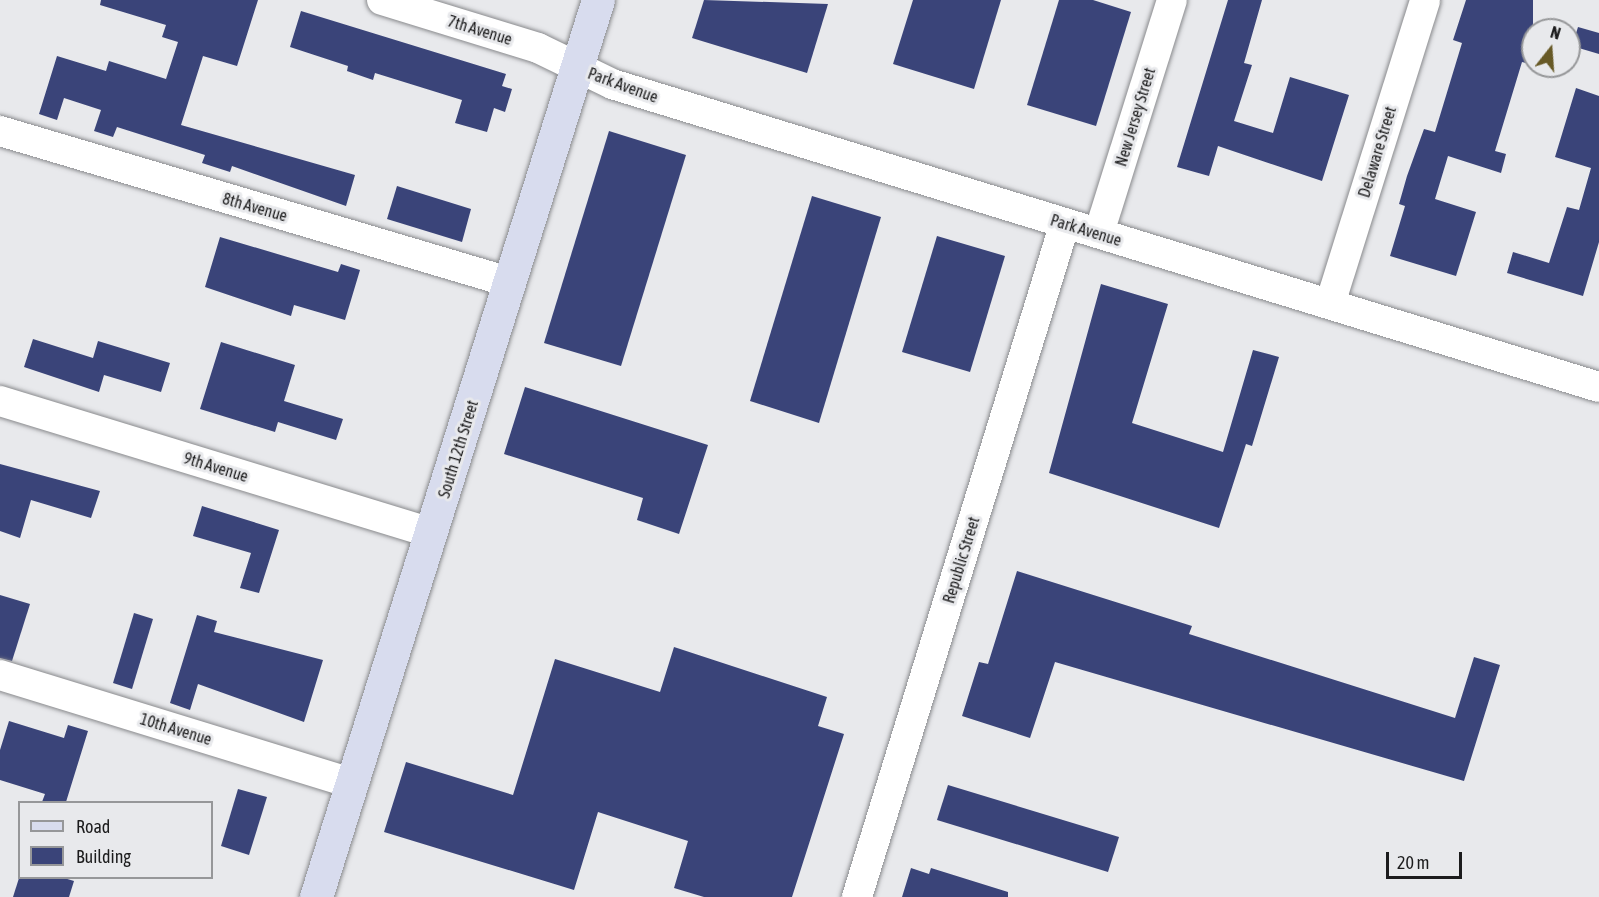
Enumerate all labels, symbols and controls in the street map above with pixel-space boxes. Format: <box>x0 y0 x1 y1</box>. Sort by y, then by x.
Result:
street label: 7th Avenue <box>445 11 515 49</box>
north arrow <box>1521 18 1581 78</box>
text: N <box>1549 23 1563 43</box>
street label: Park Avenue <box>585 63 661 107</box>
street label: New Jersey Street <box>1111 65 1159 169</box>
street label: Delaware Street <box>1354 104 1400 200</box>
street label: 8th Avenue <box>220 189 290 225</box>
street label: Park Avenue <box>1048 210 1124 250</box>
street label: South 12th Street <box>434 398 482 500</box>
street label: 9th Avenue <box>181 448 251 486</box>
street label: Republic Street <box>939 514 983 606</box>
street label: 10th Avenue <box>138 709 214 749</box>
legend <box>18 801 213 879</box>
text: Road <box>76 816 110 837</box>
scale bar <box>1389 840 1466 878</box>
text: Building <box>76 846 131 867</box>
text: 20 m <box>1397 852 1429 873</box>

